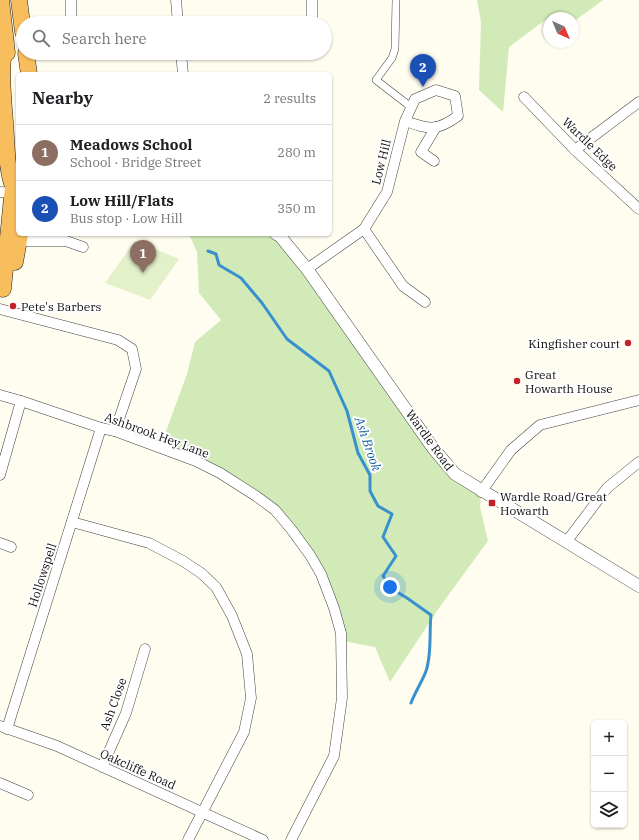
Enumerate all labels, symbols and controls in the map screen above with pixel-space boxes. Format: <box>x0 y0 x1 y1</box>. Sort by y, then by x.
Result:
north arrow <box>543 12 579 48</box>
search box <box>16 16 332 60</box>
icon: search <box>30 27 52 49</box>
text: Search here <box>62 29 147 48</box>
pin: 2 <box>410 54 436 87</box>
text: Nearby <box>32 87 93 109</box>
text: 2 results <box>263 90 316 107</box>
street label: Wardle Edge <box>559 114 621 174</box>
text: Meadows School <box>70 135 192 154</box>
street label: Low Hill <box>368 137 394 186</box>
text: 1 <box>41 144 49 161</box>
text: 280 m <box>277 144 316 161</box>
text: School · Bridge Street <box>70 154 201 171</box>
text: Low Hill/Flats <box>70 191 174 210</box>
text: 2 <box>41 200 49 217</box>
text: 350 m <box>277 200 316 217</box>
text: Bus stop · Low Hill <box>70 210 183 227</box>
pin: 1 <box>130 240 156 273</box>
place label: Pete's Barbers <box>21 299 102 314</box>
marker: Pete's Barbers <box>8 301 18 311</box>
place label: Kingfisher court <box>528 336 620 351</box>
marker: Kingfisher court <box>623 338 633 348</box>
place label: Great Howarth House <box>525 367 613 396</box>
marker: Great Howarth House <box>512 376 522 386</box>
street label: Wardle Road <box>403 407 457 473</box>
street label: Ashbrook Hey Lane <box>103 409 211 461</box>
water label: Ash Brook <box>350 414 385 474</box>
place label: Wardle Road/Great Howarth <box>500 489 607 518</box>
marker: Wardle Road/Great Howarth <box>487 498 497 508</box>
street label: Hollowspell <box>25 541 60 609</box>
your location <box>380 577 400 597</box>
street label: Ash Close <box>97 676 129 732</box>
map controls <box>591 720 627 828</box>
button: + <box>591 720 627 756</box>
street label: Oakcliffe Road <box>98 746 178 792</box>
button: − <box>591 756 627 792</box>
button: layers <box>591 792 627 828</box>

